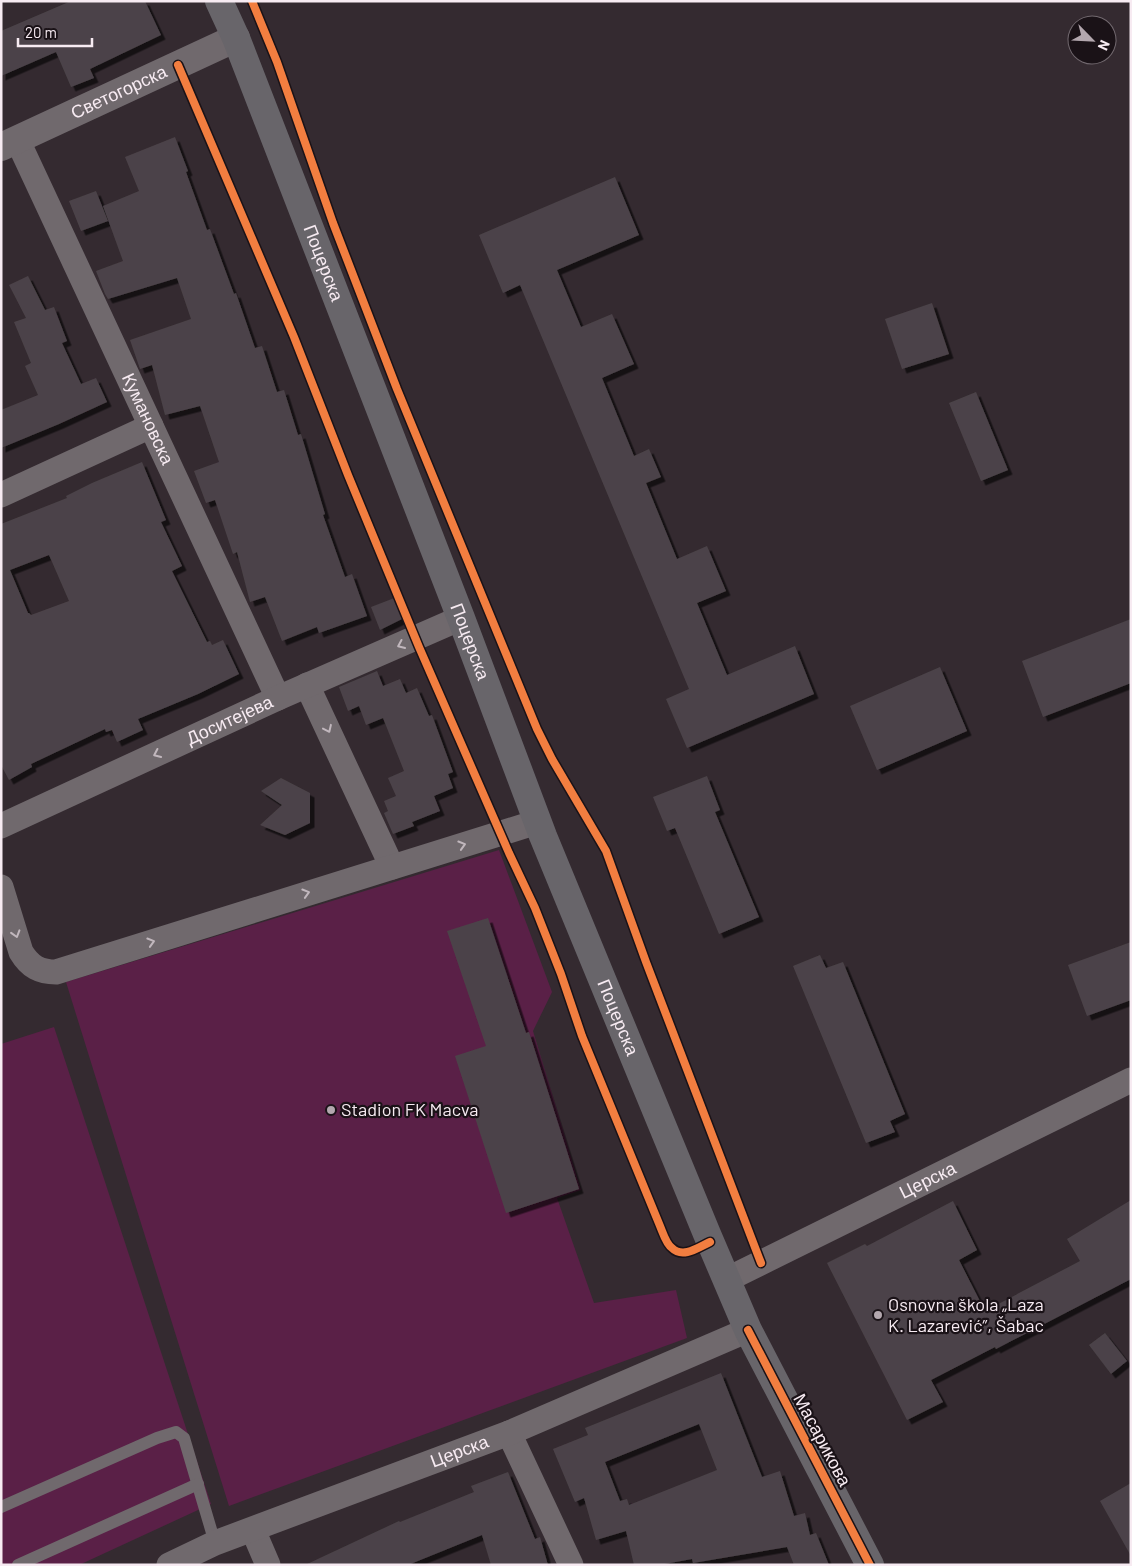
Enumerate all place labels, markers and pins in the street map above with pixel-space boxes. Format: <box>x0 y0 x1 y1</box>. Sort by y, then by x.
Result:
place label: Stadion FK Macva <box>341 1098 479 1120</box>
marker: Stadion FK Macva <box>325 1104 337 1116</box>
place label: Osnovna škola „Laza K. Lazarević”, Šabac <box>888 1293 1044 1336</box>
marker: Osnovna škola „Laza K. Lazarević”, Šabac <box>872 1309 884 1321</box>

